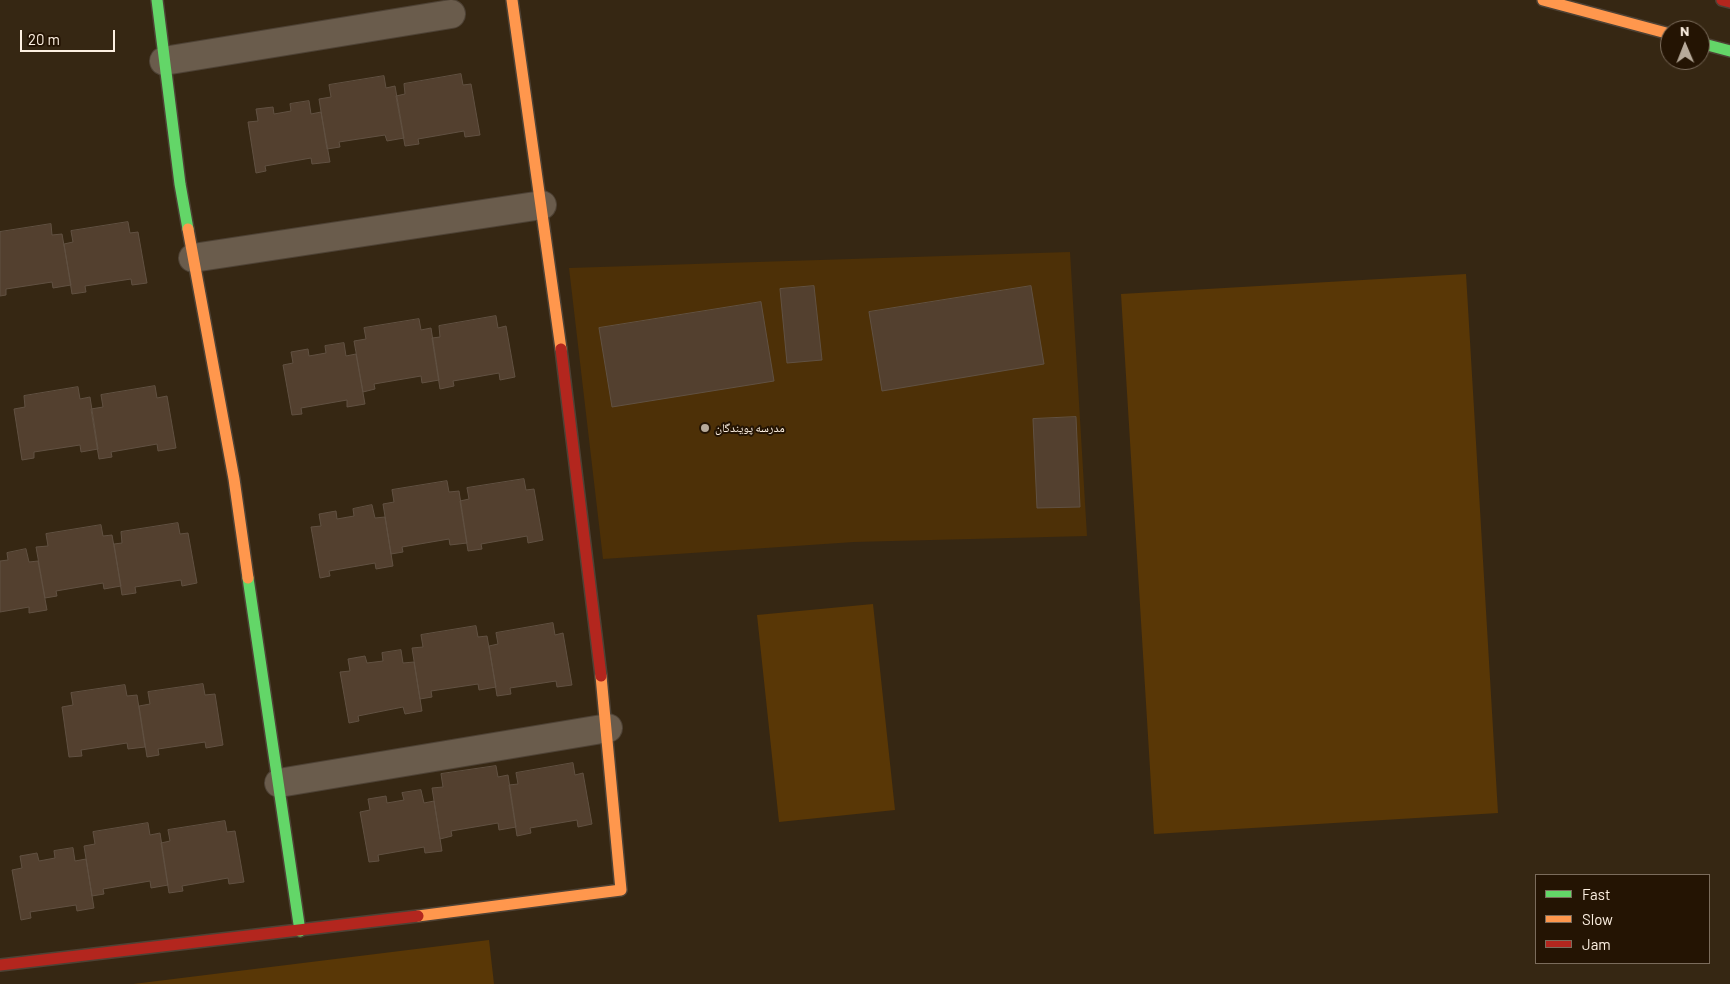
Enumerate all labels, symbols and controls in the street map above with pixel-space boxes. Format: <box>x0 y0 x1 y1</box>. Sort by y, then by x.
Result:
scale bar <box>22 20 118 52</box>
north arrow <box>1660 20 1710 70</box>
text: N <box>1680 22 1690 39</box>
text: 20 m <box>28 30 60 48</box>
place label: مدرسه پویندگان <box>715 421 785 435</box>
marker: مدرسه پویندگان <box>699 422 711 434</box>
legend <box>1535 874 1710 964</box>
text: Fast <box>1582 885 1610 903</box>
text: Slow <box>1582 910 1613 928</box>
text: Jam <box>1582 935 1611 953</box>

